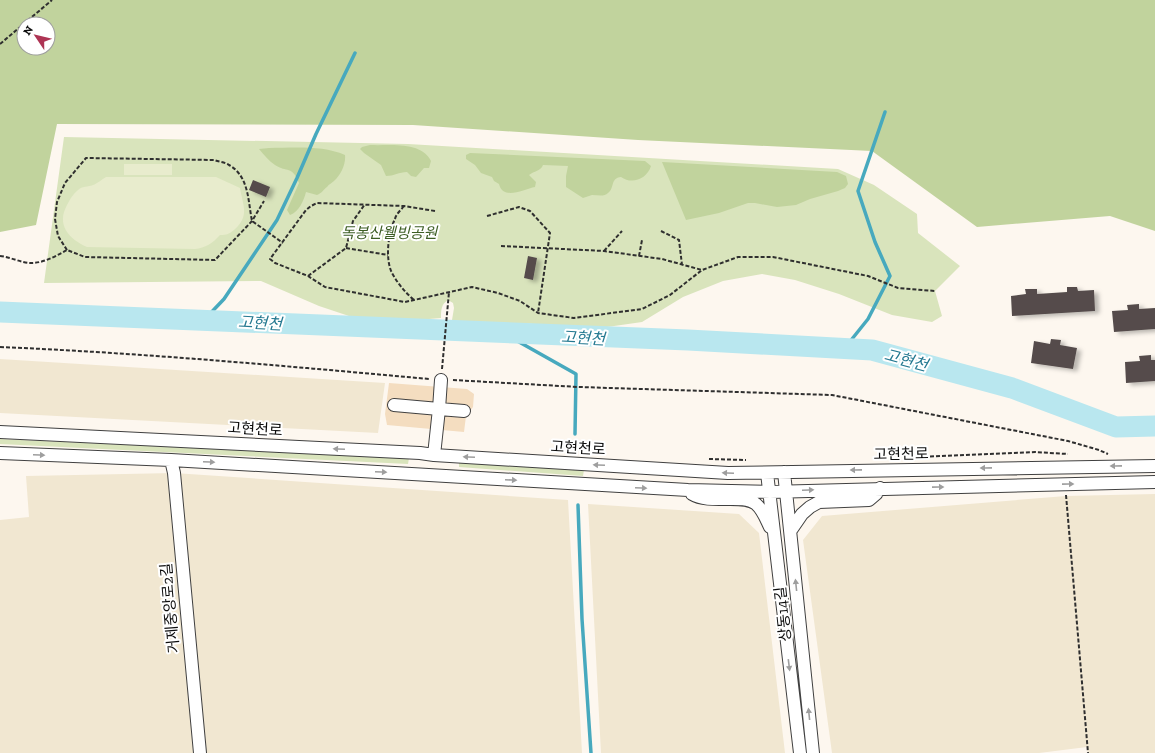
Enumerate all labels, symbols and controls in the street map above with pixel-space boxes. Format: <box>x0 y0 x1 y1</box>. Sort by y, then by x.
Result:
north arrow <box>16 16 56 56</box>
text: N <box>20 23 36 38</box>
park label: 독봉산웰빙공원 <box>341 224 438 242</box>
water label: 고현천 <box>237 312 285 334</box>
water label: 고현천 <box>560 327 608 349</box>
water label: 고현천 <box>882 345 932 375</box>
street label: 고현천로 <box>227 419 283 439</box>
street label: 고현천로 <box>550 438 606 458</box>
street label: 고현천로 <box>873 445 929 463</box>
one-way arrow <box>332 446 345 452</box>
one-way arrow <box>33 452 46 458</box>
one-way arrow <box>463 454 475 461</box>
one-way arrow <box>203 459 215 466</box>
one-way arrow <box>593 462 605 469</box>
one-way arrow <box>1109 463 1122 469</box>
one-way arrow <box>979 465 992 471</box>
one-way arrow <box>850 467 862 474</box>
one-way arrow <box>375 469 387 476</box>
one-way arrow <box>721 470 734 476</box>
one-way arrow <box>505 477 518 483</box>
one-way arrow <box>1062 481 1075 487</box>
one-way arrow <box>635 484 647 491</box>
one-way arrow <box>932 484 945 490</box>
one-way arrow <box>802 487 815 493</box>
street label: 거제중앙로2길 <box>157 562 183 654</box>
one-way arrow <box>793 579 799 591</box>
street label: 상동14길 <box>771 586 795 642</box>
one-way arrow <box>786 659 793 671</box>
one-way arrow <box>806 708 813 720</box>

